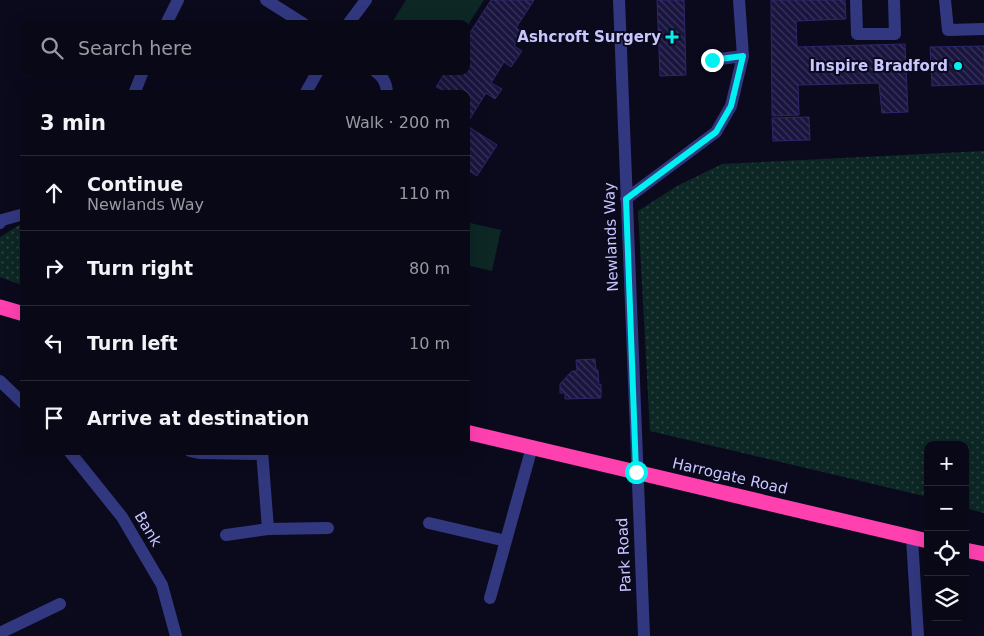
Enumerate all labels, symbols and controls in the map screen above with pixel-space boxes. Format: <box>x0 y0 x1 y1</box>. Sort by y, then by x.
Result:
search box <box>20 20 470 75</box>
place label: Ashcroft Surgery <box>517 28 661 46</box>
marker: Ashcroft Surgery <box>665 30 679 44</box>
icon: search <box>38 34 66 62</box>
text: Search here <box>78 37 192 59</box>
route end <box>701 49 724 72</box>
place label: Inspire Bradford <box>809 57 948 75</box>
marker: Inspire Bradford <box>952 60 964 72</box>
text: 3 min <box>40 111 106 135</box>
text: Walk · 200 m <box>345 113 450 132</box>
text: Continue <box>87 173 183 195</box>
icon: ahead <box>40 179 68 207</box>
street label: Newlands Way <box>600 182 622 292</box>
text: 110 m <box>399 184 450 203</box>
text: Newlands Way <box>87 195 204 214</box>
icon: right <box>40 254 68 282</box>
text: Turn right <box>87 257 193 279</box>
text: 80 m <box>409 259 450 278</box>
icon: left <box>40 329 68 357</box>
text: Turn left <box>87 332 178 354</box>
text: 10 m <box>409 334 450 353</box>
icon: arrive <box>40 404 68 432</box>
text: Arrive at destination <box>87 407 309 429</box>
map controls <box>924 441 969 621</box>
button: + <box>924 441 969 486</box>
street label: Harrogate Road <box>671 454 789 498</box>
route start <box>625 461 648 484</box>
button: − <box>924 486 969 531</box>
street label: Bank <box>131 508 166 550</box>
street label: Park Road <box>613 517 635 593</box>
button: locate <box>924 531 969 576</box>
button: layers <box>924 576 969 621</box>

